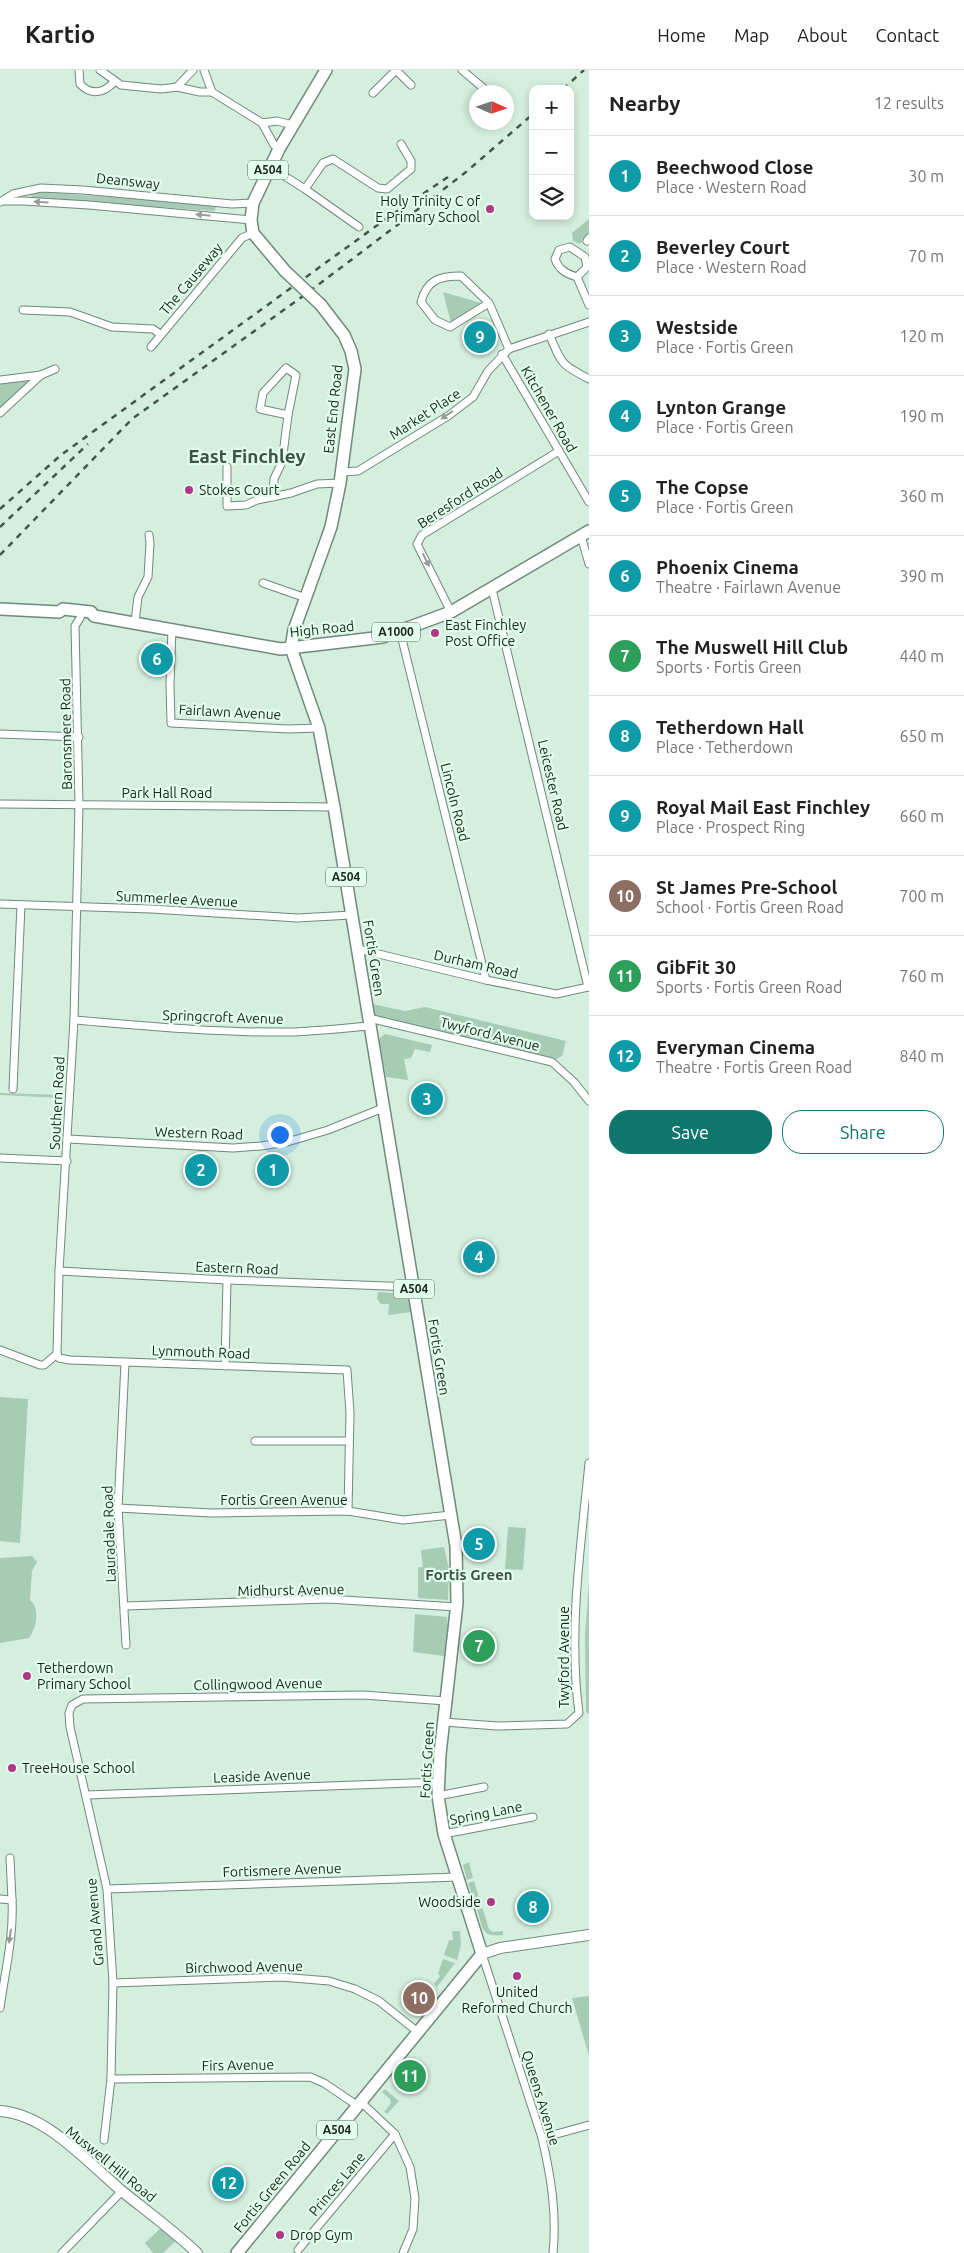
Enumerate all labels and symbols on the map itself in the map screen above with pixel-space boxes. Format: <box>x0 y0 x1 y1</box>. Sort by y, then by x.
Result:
north arrow <box>469 85 514 130</box>
road number: A504 <box>248 160 288 180</box>
street label: Deansway <box>96 170 161 192</box>
place label: Holy Trinity C of E Primary School <box>375 193 481 225</box>
one-way arrow <box>33 197 49 205</box>
marker: Holy Trinity C of E Primary School <box>484 203 496 215</box>
one-way arrow <box>195 211 211 219</box>
street label: The Causeway <box>156 240 226 318</box>
pin: 9 <box>464 318 496 356</box>
street label: Kitchener Road <box>518 363 580 455</box>
street label: East End Road <box>320 364 346 454</box>
street label: Market Place <box>387 385 463 443</box>
one-way arrow <box>441 411 454 420</box>
district label: East Finchley <box>188 445 306 467</box>
street label: Beresford Road <box>414 465 506 531</box>
place label: Stokes Court <box>199 482 280 498</box>
marker: Stokes Court <box>183 484 195 496</box>
one-way arrow <box>422 553 430 567</box>
place label: East Finchley Post Office <box>445 617 526 649</box>
street label: High Road <box>289 618 355 640</box>
road number: A1000 <box>372 622 420 642</box>
marker: East Finchley Post Office <box>429 627 441 639</box>
pin: 6 <box>141 640 173 678</box>
street label: Baronsmere Road <box>57 678 75 790</box>
street label: Fairlawn Avenue <box>178 701 282 723</box>
street label: Leicester Road <box>535 738 571 832</box>
street label: Lincoln Road <box>438 761 472 843</box>
street label: Park Hall Road <box>122 785 212 801</box>
road number: A504 <box>326 868 366 886</box>
street label: Summerlee Avenue <box>116 888 238 910</box>
street label: Fortis Green <box>360 919 388 997</box>
street label: Durham Road <box>432 947 520 981</box>
street label: Springcroft Avenue <box>162 1007 284 1027</box>
street label: Twyford Avenue <box>439 1014 541 1054</box>
street label: Southern Road <box>47 1056 67 1150</box>
pin: 3 <box>411 1080 443 1118</box>
your location <box>267 1122 293 1148</box>
street label: Western Road <box>154 1123 244 1143</box>
pin: 2 <box>185 1151 217 1189</box>
pin: 1 <box>257 1151 289 1189</box>
pin: 4 <box>463 1238 495 1276</box>
street label: Eastern Road <box>195 1259 279 1277</box>
road number: A504 <box>394 1280 434 1298</box>
street label: Fortis Green <box>425 1318 453 1396</box>
street label: Lynmouth Road <box>151 1342 251 1362</box>
street label: Lauradale Road <box>99 1485 119 1583</box>
street label: Fortis Green Avenue <box>220 1492 348 1508</box>
pin: 5 <box>463 1525 495 1563</box>
district label: Fortis Green <box>425 1566 513 1583</box>
street label: Midhurst Avenue <box>237 1581 345 1599</box>
street label: Twyford Avenue <box>556 1606 572 1708</box>
pin: 7 <box>463 1627 495 1665</box>
place label: Tetherdown Primary School <box>37 1660 131 1692</box>
marker: Tetherdown Primary School <box>21 1670 33 1682</box>
street label: Collingwood Avenue <box>193 1675 323 1693</box>
street label: Fortis Green <box>417 1721 437 1799</box>
place label: TreeHouse School <box>22 1760 135 1776</box>
marker: TreeHouse School <box>6 1762 18 1774</box>
street label: Leaside Avenue <box>213 1766 311 1786</box>
street label: Spring Lane <box>448 1798 524 1828</box>
street label: Fortismere Avenue <box>222 1860 342 1880</box>
street label: Grand Avenue <box>83 1877 107 1967</box>
pin: 8 <box>517 1888 549 1926</box>
place label: Woodside <box>418 1894 481 1910</box>
marker: Woodside <box>485 1896 497 1908</box>
one-way arrow <box>6 1928 14 1944</box>
street label: Birchwood Avenue <box>185 1958 303 1976</box>
marker: United Reformed Church <box>511 1970 523 1982</box>
pin: 10 <box>403 1979 435 2017</box>
place label: United Reformed Church <box>462 1984 572 2016</box>
street label: Queens Avenue <box>519 2048 563 2148</box>
street label: Firs Avenue <box>202 2056 274 2074</box>
pin: 11 <box>394 2057 426 2095</box>
road number: A504 <box>317 2120 357 2140</box>
street label: Muswell Hill Road <box>63 2123 159 2205</box>
street label: Fortis Green Road <box>230 2138 314 2236</box>
street label: Princes Lane <box>306 2149 368 2219</box>
pin: 12 <box>212 2164 244 2202</box>
place label: Drop Gym <box>290 2227 353 2243</box>
marker: Drop Gym <box>274 2229 286 2241</box>

